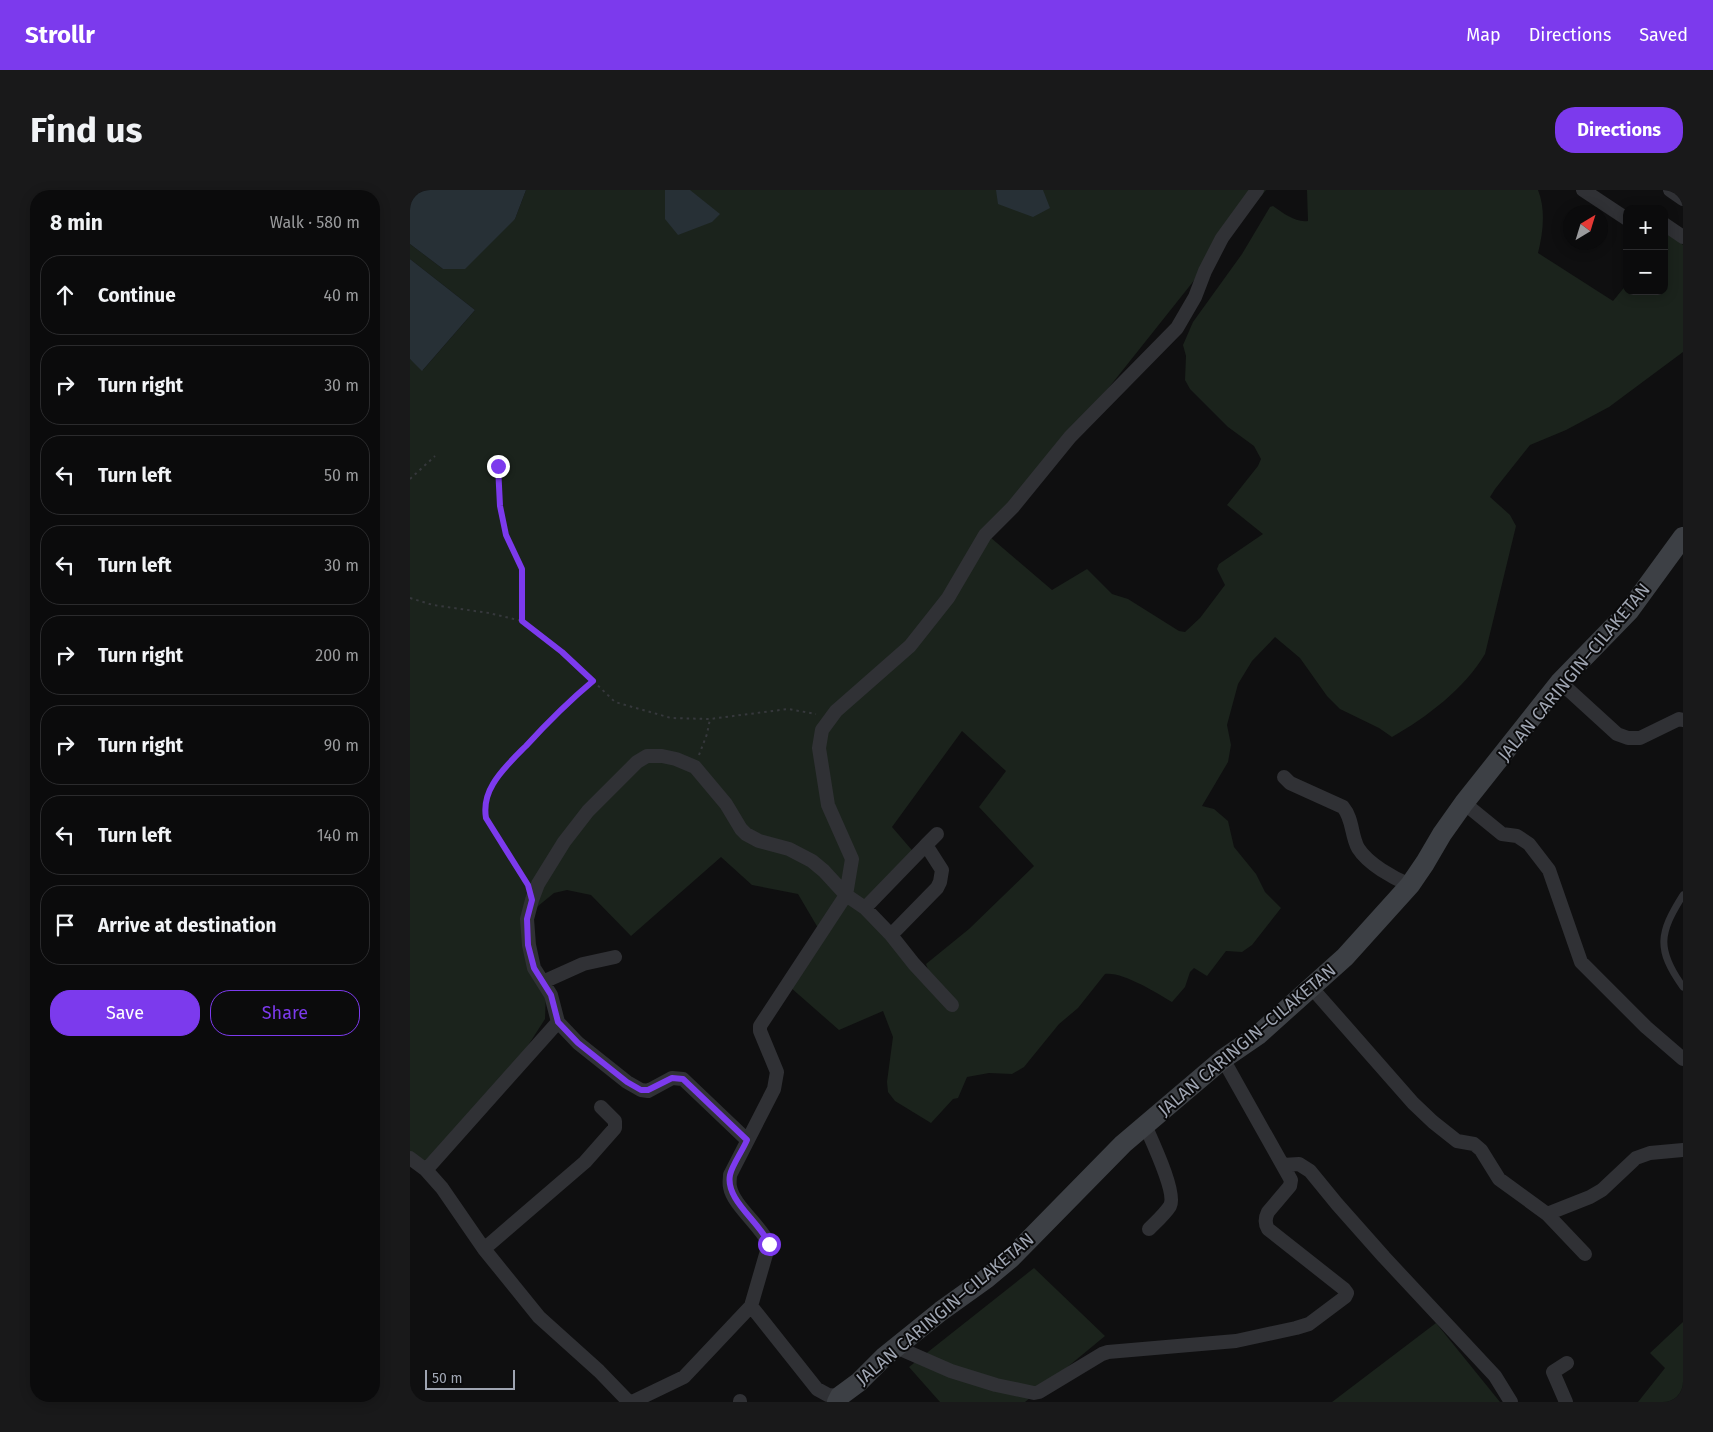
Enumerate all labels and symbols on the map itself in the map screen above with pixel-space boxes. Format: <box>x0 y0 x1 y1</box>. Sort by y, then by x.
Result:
north arrow <box>1563 205 1608 250</box>
route end <box>487 455 510 478</box>
street label: JALAN CARINGIN–CILAKETAN <box>1493 579 1655 765</box>
street label: JALAN CARINGIN–CILAKETAN <box>1154 959 1340 1121</box>
street label: JALAN CARINGIN–CILAKETAN <box>852 1228 1038 1390</box>
route start <box>758 1233 781 1256</box>
scale bar <box>425 1367 515 1390</box>

